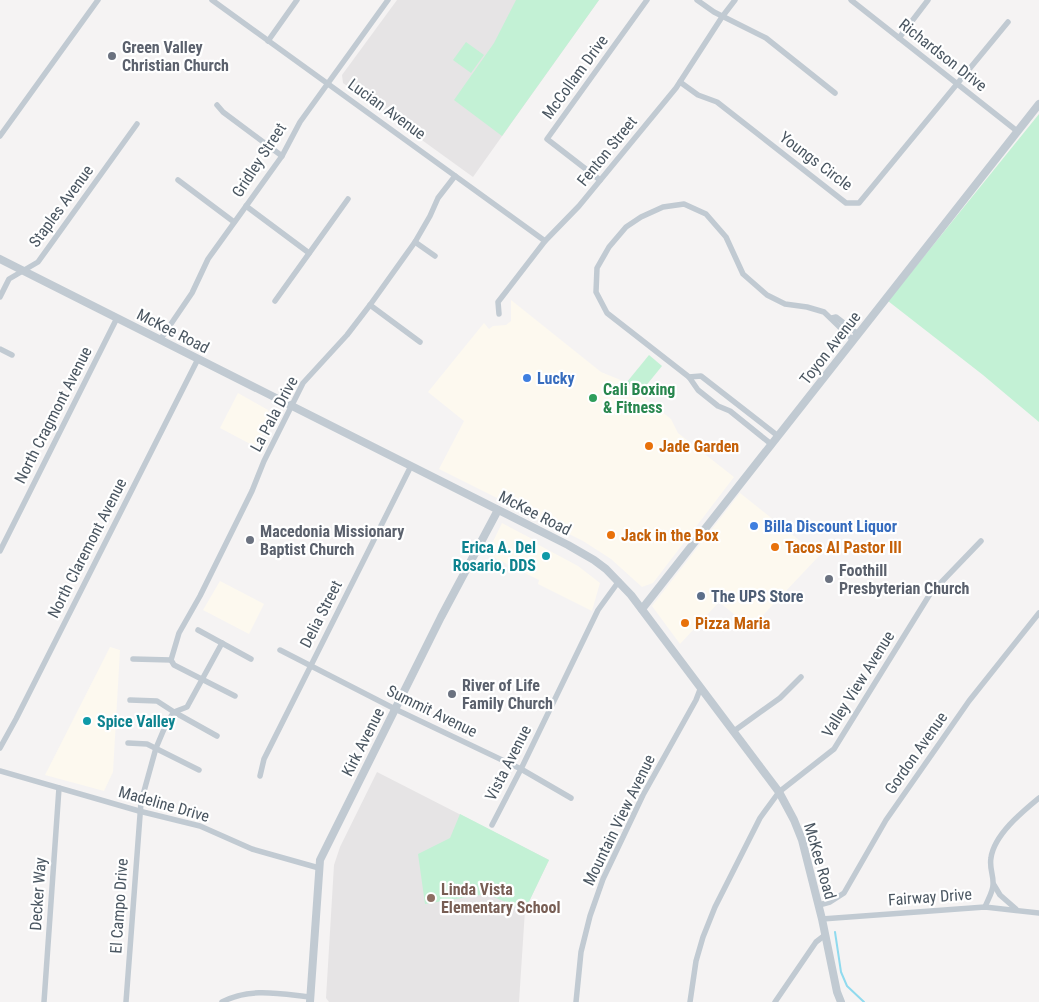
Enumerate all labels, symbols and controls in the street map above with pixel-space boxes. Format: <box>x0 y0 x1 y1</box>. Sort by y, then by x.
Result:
street label: Richardson Drive <box>895 15 991 95</box>
street label: McCollam Drive <box>538 31 612 123</box>
place label: Green Valley Christian Church <box>122 38 229 75</box>
marker: Green Valley Christian Church <box>106 50 118 62</box>
street label: Lucian Avenue <box>345 75 429 143</box>
street label: Fenton Street <box>573 112 641 190</box>
street label: Gridley Street <box>228 119 290 201</box>
street label: Youngs Circle <box>776 127 856 195</box>
street label: Staples Avenue <box>25 161 97 251</box>
street label: McKee Road <box>134 305 212 357</box>
street label: Toyon Avenue <box>796 308 864 388</box>
street label: North Cragmont Avenue <box>10 343 96 487</box>
place label: Lucky <box>537 369 575 388</box>
marker: Lucky <box>521 372 533 384</box>
street label: La Pala Drive <box>246 373 302 455</box>
place label: Cali Boxing & Fitness <box>603 380 675 417</box>
marker: Cali Boxing & Fitness <box>587 392 599 404</box>
place label: Jade Garden <box>659 437 739 456</box>
marker: Jade Garden <box>643 440 655 452</box>
street label: North Claremont Avenue <box>44 475 130 621</box>
street label: McKee Road <box>496 487 574 539</box>
place label: Billa Discount Liquor <box>764 517 897 536</box>
marker: Billa Discount Liquor <box>748 520 760 532</box>
place label: Macedonia Missionary Baptist Church <box>260 522 404 559</box>
place label: Jack in the Box <box>621 526 720 545</box>
marker: Jack in the Box <box>605 529 617 541</box>
marker: Macedonia Missionary Baptist Church <box>244 534 256 546</box>
place label: Erica A. Del Rosario, DDS <box>453 538 536 575</box>
place label: Tacos Al Pastor III <box>785 538 902 557</box>
marker: Tacos Al Pastor III <box>769 541 781 553</box>
marker: Erica A. Del Rosario, DDS <box>540 550 552 562</box>
place label: Foothill Presbyterian Church <box>839 561 969 598</box>
marker: Foothill Presbyterian Church <box>823 573 835 585</box>
street label: Delia Street <box>296 577 346 651</box>
place label: The UPS Store <box>711 587 804 606</box>
marker: The UPS Store <box>695 590 707 602</box>
place label: Pizza Maria <box>695 614 771 633</box>
marker: Pizza Maria <box>679 617 691 629</box>
street label: Valley View Avenue <box>818 627 898 741</box>
place label: River of Life Family Church <box>462 676 553 713</box>
street label: Summit Avenue <box>384 681 480 741</box>
marker: River of Life Family Church <box>446 688 458 700</box>
street label: Kirk Avenue <box>338 705 388 779</box>
street label: Gordon Avenue <box>881 708 951 798</box>
place label: Spice Valley <box>97 712 175 731</box>
marker: Spice Valley <box>81 715 93 727</box>
street label: Vista Avenue <box>481 722 535 804</box>
street label: Mountain View Avenue <box>579 751 659 889</box>
street label: Madeline Drive <box>117 782 211 826</box>
street label: McKee Road <box>800 821 840 901</box>
street label: Decker Way <box>26 856 50 931</box>
street label: El Campo Drive <box>106 858 132 954</box>
place label: Linda Vista Elementary School <box>441 880 560 917</box>
street label: Fairway Drive <box>887 885 973 909</box>
marker: Linda Vista Elementary School <box>425 892 437 904</box>

